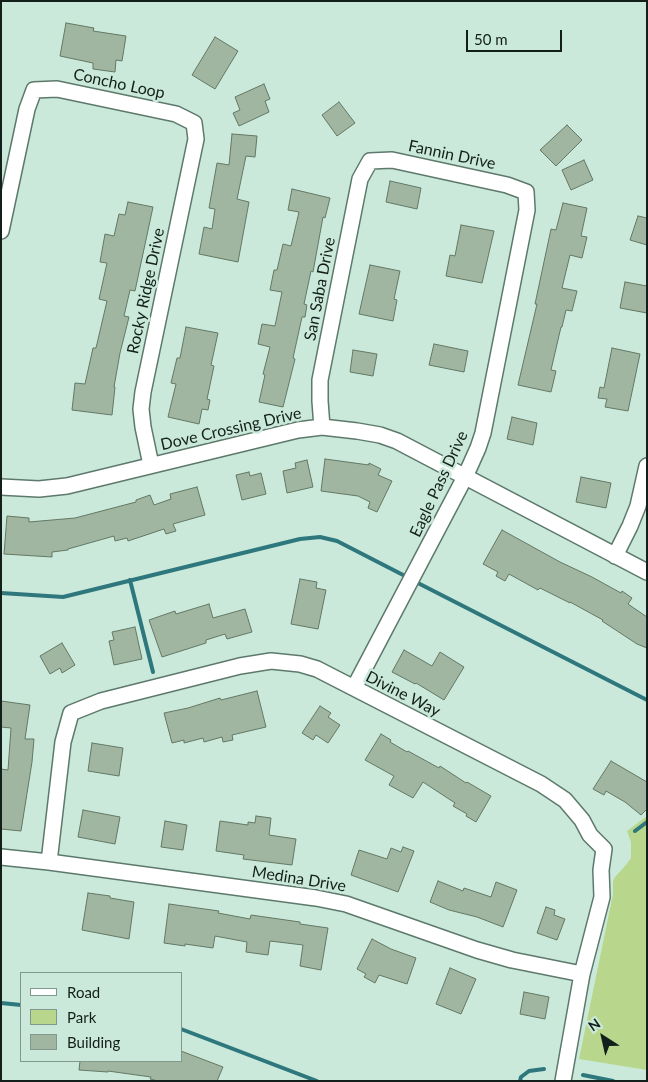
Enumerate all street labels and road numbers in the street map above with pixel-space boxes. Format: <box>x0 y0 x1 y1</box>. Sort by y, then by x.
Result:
street label: Concho Loop <box>72 65 166 103</box>
street label: Fannin Drive <box>407 136 497 174</box>
street label: Rocky Ridge Drive <box>123 226 169 356</box>
street label: San Saba Drive <box>301 236 339 342</box>
street label: Dove Crossing Drive <box>159 403 303 455</box>
street label: Eagle Pass Drive <box>406 428 472 540</box>
street label: Divine Way <box>363 667 443 721</box>
street label: Medina Drive <box>251 862 347 896</box>

